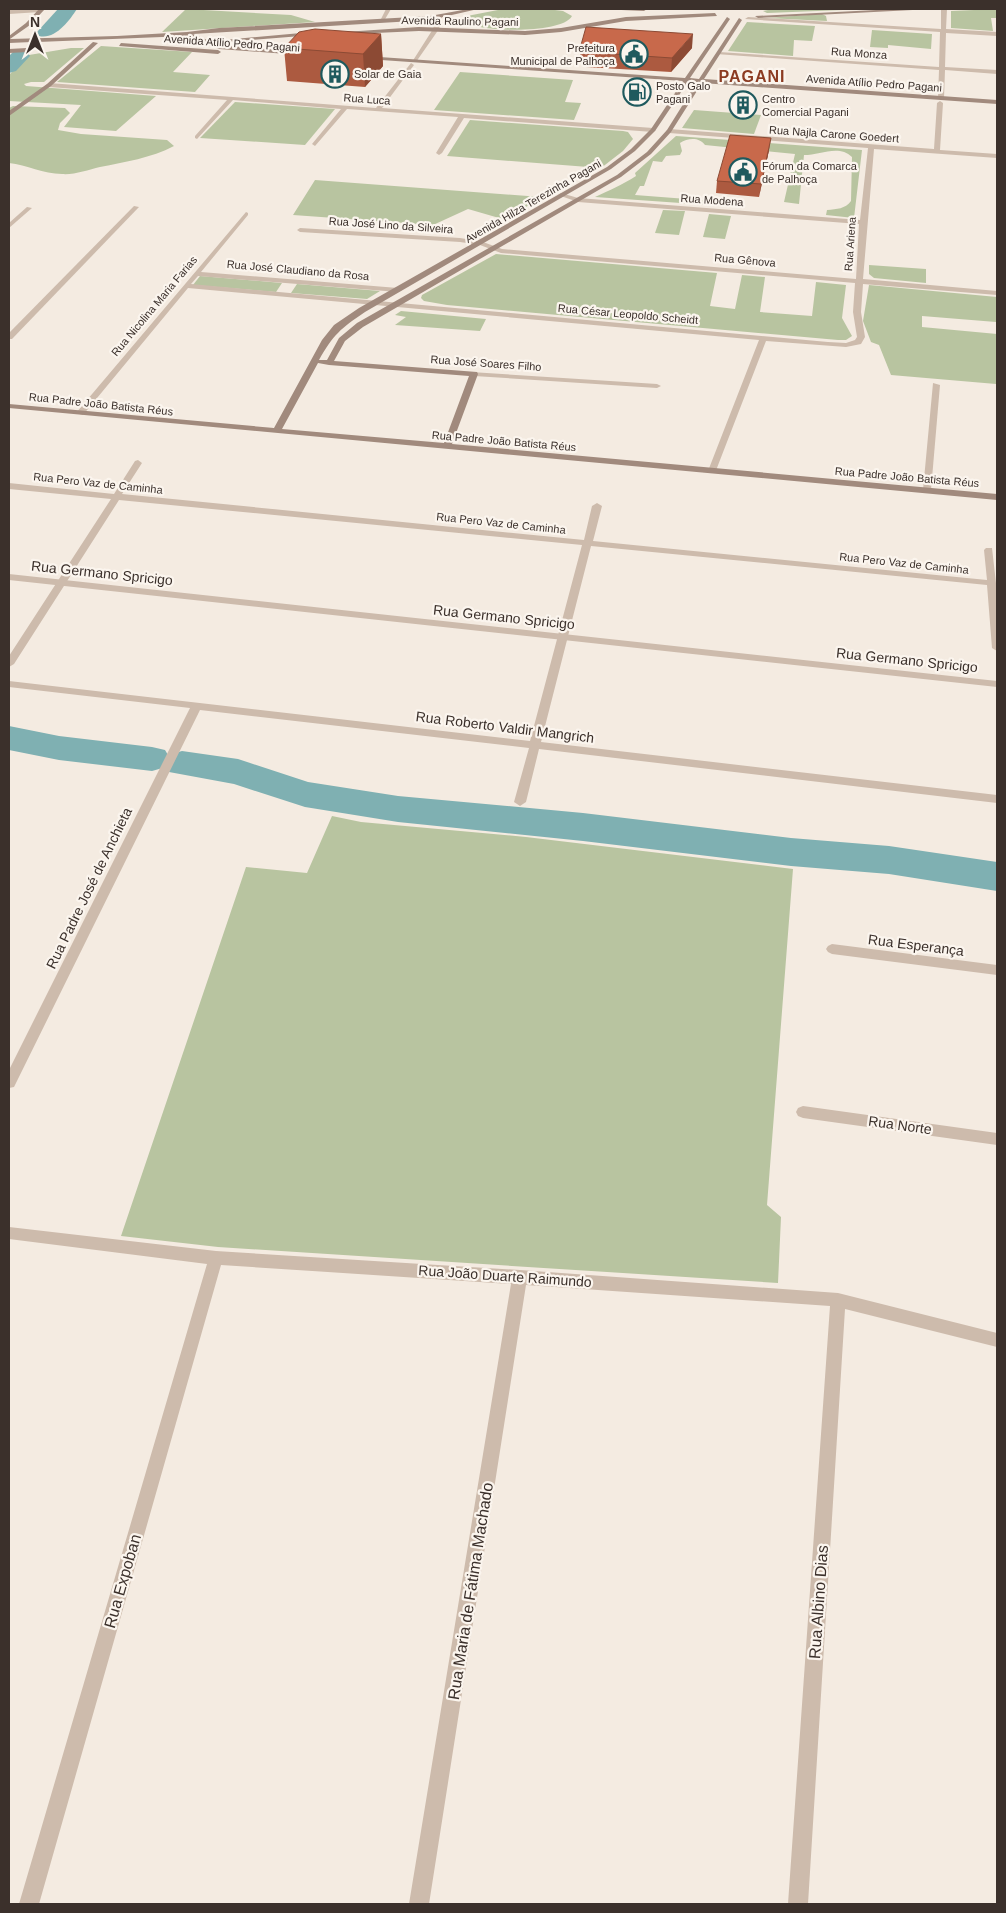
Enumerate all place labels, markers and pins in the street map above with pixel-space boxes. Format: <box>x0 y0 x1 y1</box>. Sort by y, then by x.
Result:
public building icon: Prefeitura Municipal de Palhoça <box>619 39 649 69</box>
place label: Prefeitura Municipal de Palhoça <box>510 42 616 67</box>
building icon: Solar de Gaia <box>320 59 350 89</box>
place label: Solar de Gaia <box>354 68 422 80</box>
fuel station icon: Posto Galo Pagani <box>622 77 652 107</box>
place label: Posto Galo Pagani <box>656 80 710 105</box>
building icon: Centro Comercial Pagani <box>728 90 758 120</box>
place label: Centro Comercial Pagani <box>762 93 849 118</box>
public building icon: Fórum da Comarca de Palhoça <box>728 157 758 187</box>
place label: Fórum da Comarca de Palhoça <box>762 160 858 185</box>

